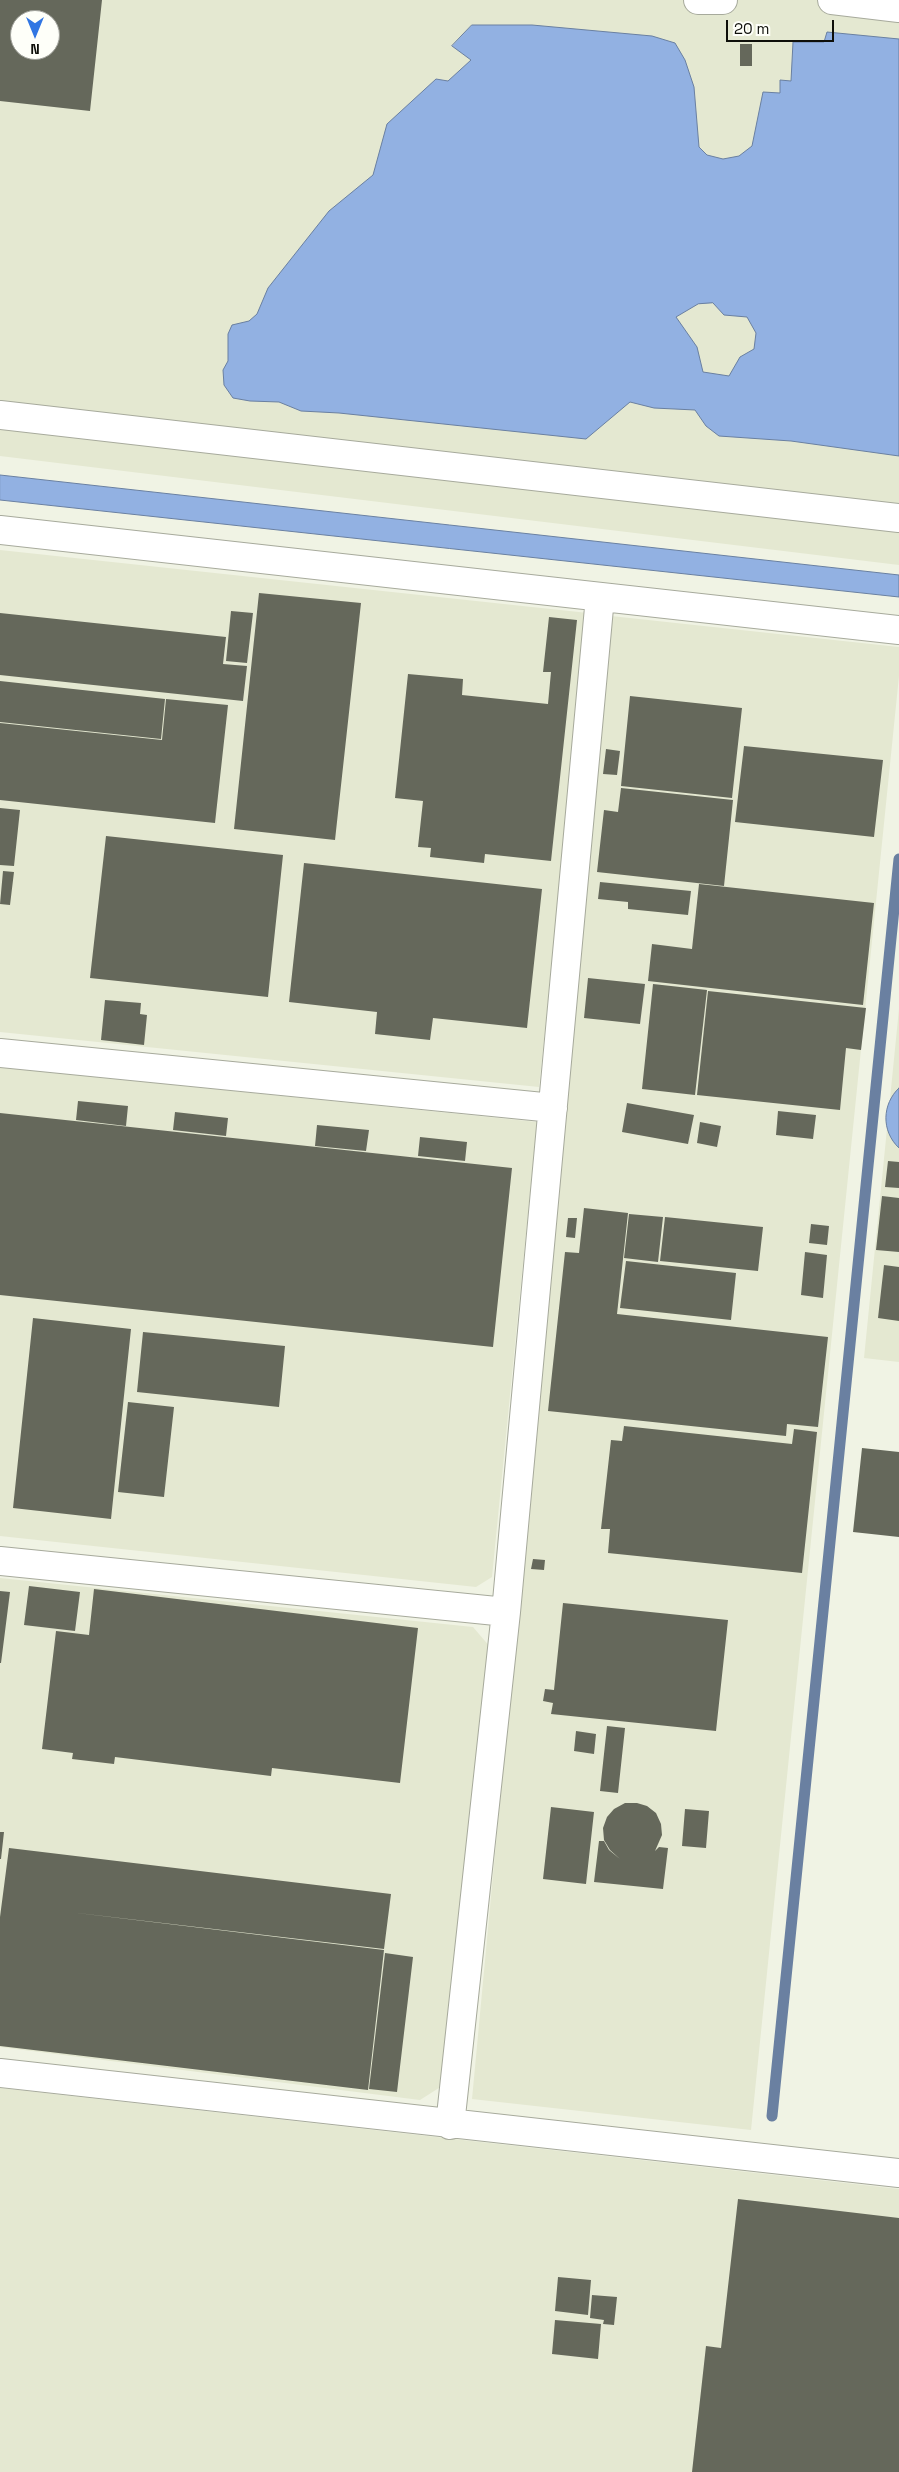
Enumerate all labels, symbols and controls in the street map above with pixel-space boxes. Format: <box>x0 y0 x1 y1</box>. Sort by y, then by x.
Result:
north arrow <box>10 10 60 60</box>
scale bar <box>729 10 836 42</box>
text: 20 m <box>734 19 769 38</box>
text: N <box>30 40 40 58</box>

